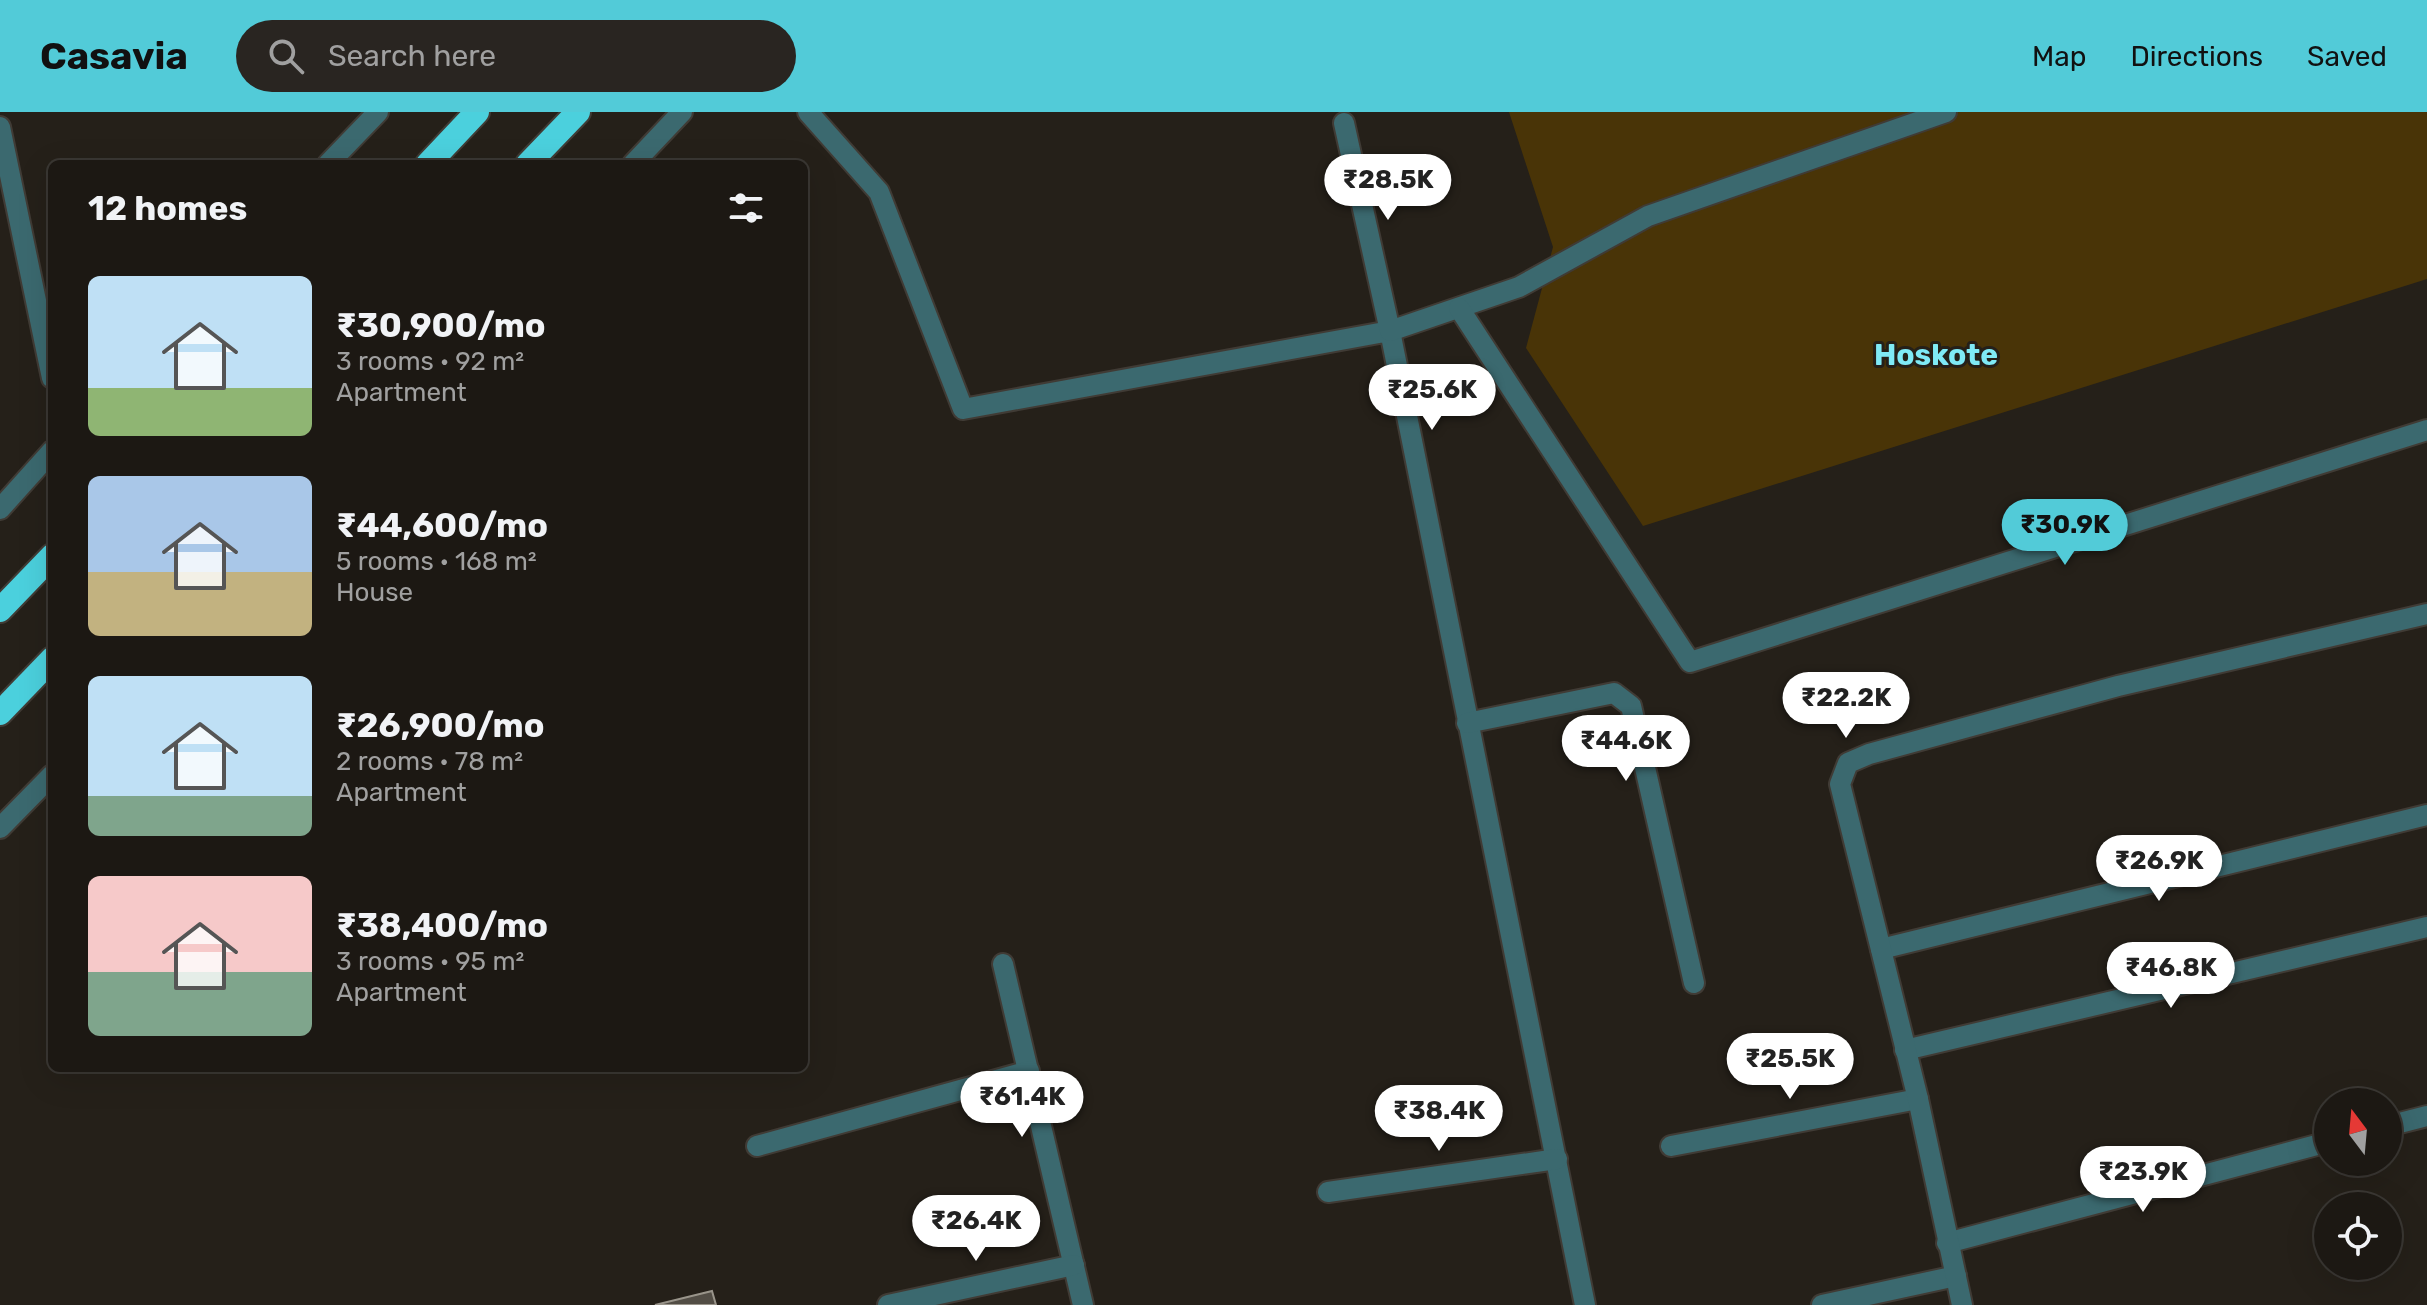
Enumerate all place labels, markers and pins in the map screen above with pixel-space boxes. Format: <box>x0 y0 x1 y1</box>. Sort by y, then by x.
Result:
pin: ₹28.5K <box>1323 154 1453 222</box>
pin: ₹25.6K <box>1367 364 1497 432</box>
pin: ₹30.9K <box>2000 499 2130 567</box>
pin: ₹22.2K <box>1781 672 1911 740</box>
pin: ₹44.6K <box>1561 715 1691 783</box>
pin: ₹26.9K <box>2094 835 2224 903</box>
pin: ₹46.8K <box>2106 942 2236 1010</box>
pin: ₹25.5K <box>1725 1033 1855 1101</box>
pin: ₹61.4K <box>957 1071 1087 1139</box>
pin: ₹38.4K <box>1374 1085 1504 1153</box>
pin: ₹23.9K <box>2078 1146 2208 1214</box>
pin: ₹26.4K <box>911 1195 1041 1263</box>

